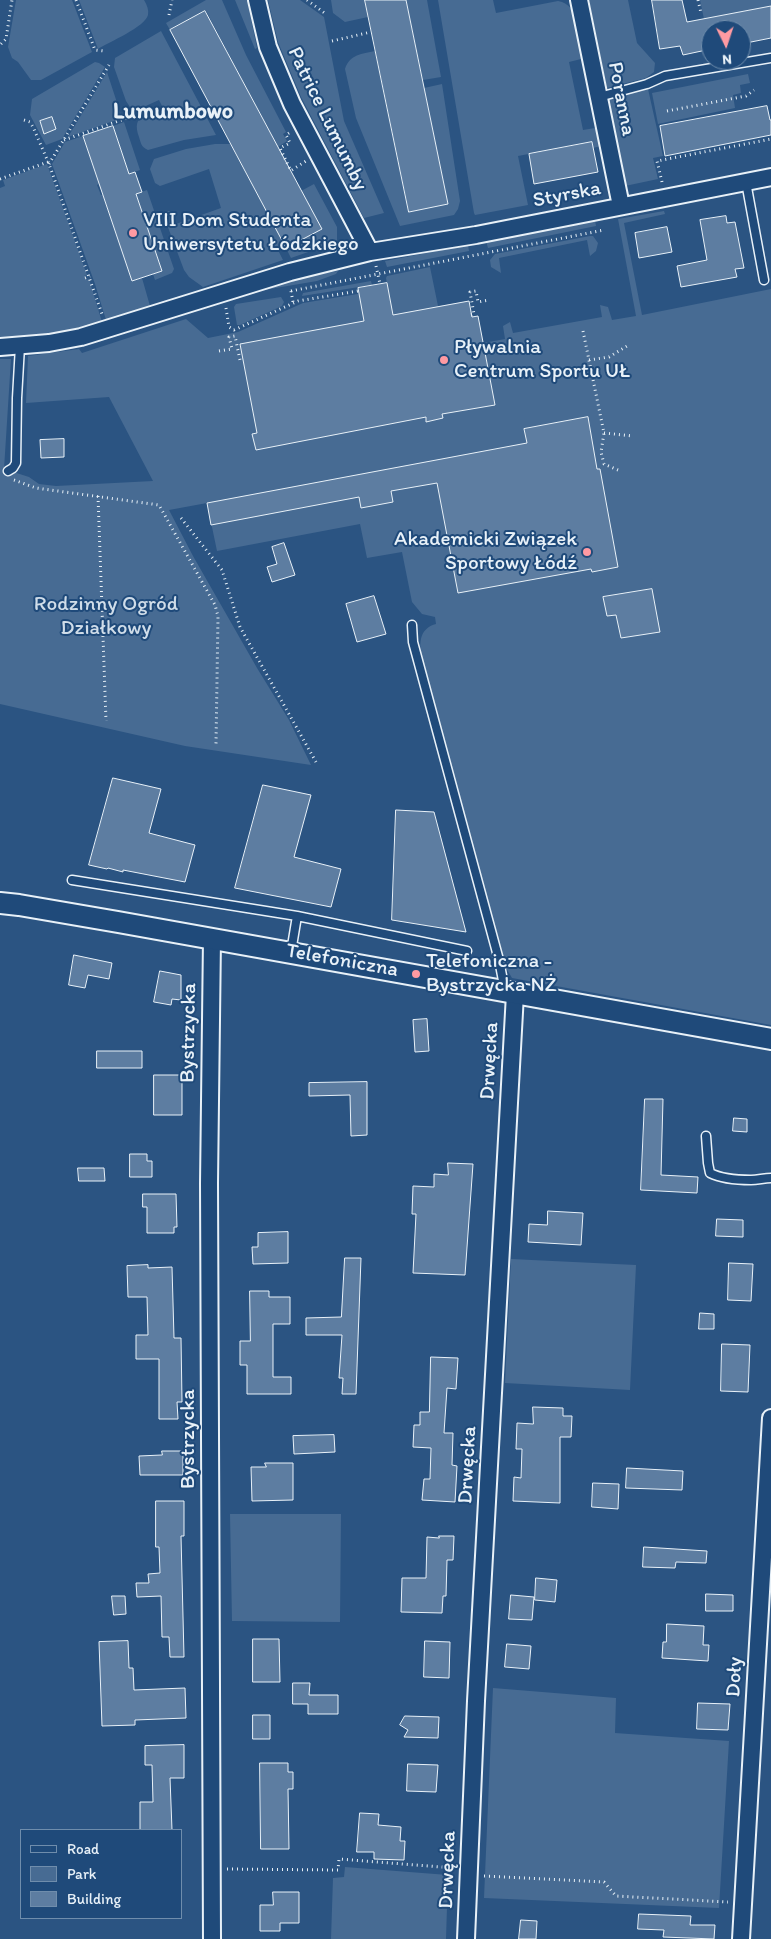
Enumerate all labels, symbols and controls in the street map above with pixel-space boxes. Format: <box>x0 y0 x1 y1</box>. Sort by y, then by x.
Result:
north arrow <box>701 20 751 70</box>
street label: Patrice Lumumby <box>281 43 373 195</box>
text: N <box>722 51 732 68</box>
street label: Poranna <box>601 60 641 138</box>
district label: Lumumbowo <box>113 99 233 125</box>
street label: Styrska <box>531 176 603 214</box>
place label: VIII Dom Studenta Uniwersytetu Łódzkiego <box>143 208 359 258</box>
marker: VIII Dom Studenta Uniwersytetu Łódzkiego <box>127 227 139 239</box>
place label: Pływalnia Centrum Sportu UŁ <box>454 335 630 385</box>
marker: Pływalnia Centrum Sportu UŁ <box>438 354 450 366</box>
place label: Akademicki Związek Sportowy Łódź <box>394 527 577 577</box>
marker: Akademicki Związek Sportowy Łódź <box>581 546 593 558</box>
park label: Rodzinny Ogród Działkowy <box>34 592 178 642</box>
street label: Telefoniczna <box>284 939 400 983</box>
place label: Telefoniczna - Bystrzycka NŻ <box>426 949 557 999</box>
marker: Telefoniczna - Bystrzycka NŻ <box>410 968 422 980</box>
street label: Bystrzycka <box>176 983 202 1083</box>
street label: Drwęcka <box>475 1021 505 1101</box>
street label: Bystrzycka <box>176 1389 202 1489</box>
street label: Drwęcka <box>453 1425 483 1505</box>
street label: Doły <box>721 1656 749 1698</box>
legend <box>20 1829 182 1919</box>
street label: Drwęcka <box>434 1830 462 1910</box>
text: Road <box>67 1840 99 1858</box>
text: Park <box>67 1865 97 1883</box>
text: Building <box>67 1890 121 1908</box>

